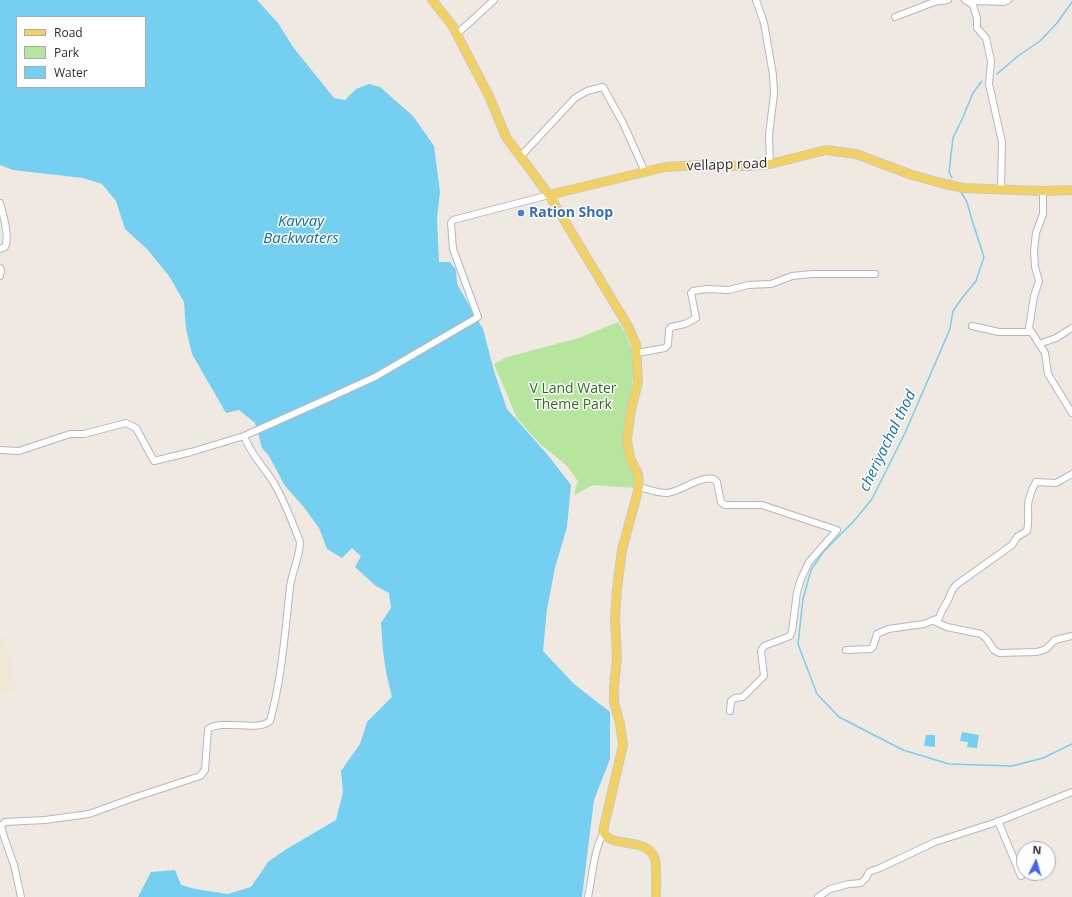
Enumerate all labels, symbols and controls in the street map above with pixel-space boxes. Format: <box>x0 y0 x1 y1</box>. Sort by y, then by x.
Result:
legend <box>16 16 146 88</box>
text: Road <box>54 24 83 41</box>
text: Park <box>54 44 79 61</box>
text: Water <box>54 64 88 81</box>
street label: vellapp road <box>686 155 768 175</box>
place label: Ration Shop <box>529 205 613 221</box>
marker: Ration Shop <box>516 208 526 218</box>
water label: Kavvay Backwaters <box>263 213 339 248</box>
park label: V Land Water Theme Park <box>529 381 617 414</box>
water label: cheriyachal thod <box>856 387 920 495</box>
north arrow <box>1016 841 1056 881</box>
text: N <box>1032 842 1042 857</box>

